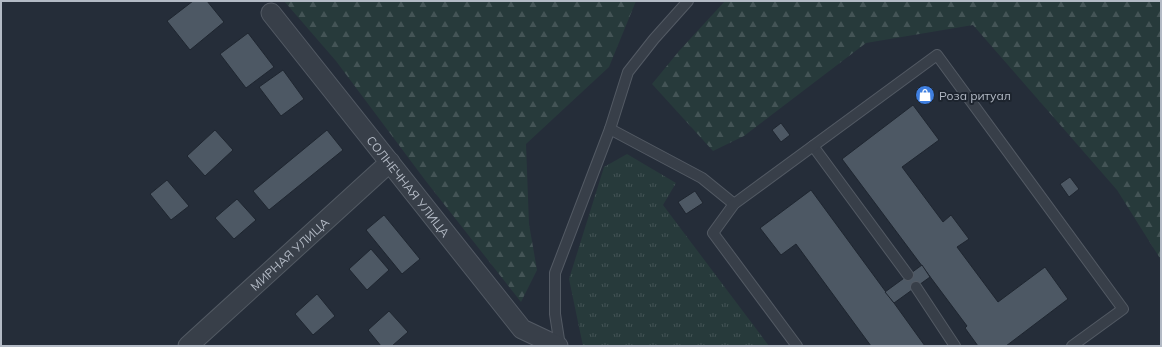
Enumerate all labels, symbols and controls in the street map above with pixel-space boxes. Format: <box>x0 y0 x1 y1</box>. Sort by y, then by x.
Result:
shop icon: Роза ритуал <box>914 84 936 106</box>
place label: Роза ритуал <box>939 88 1011 103</box>
street label: СОЛНЕЧНАЯ УЛИЦА <box>364 132 453 240</box>
street label: МИРНАЯ УЛИЦА <box>247 214 332 293</box>

